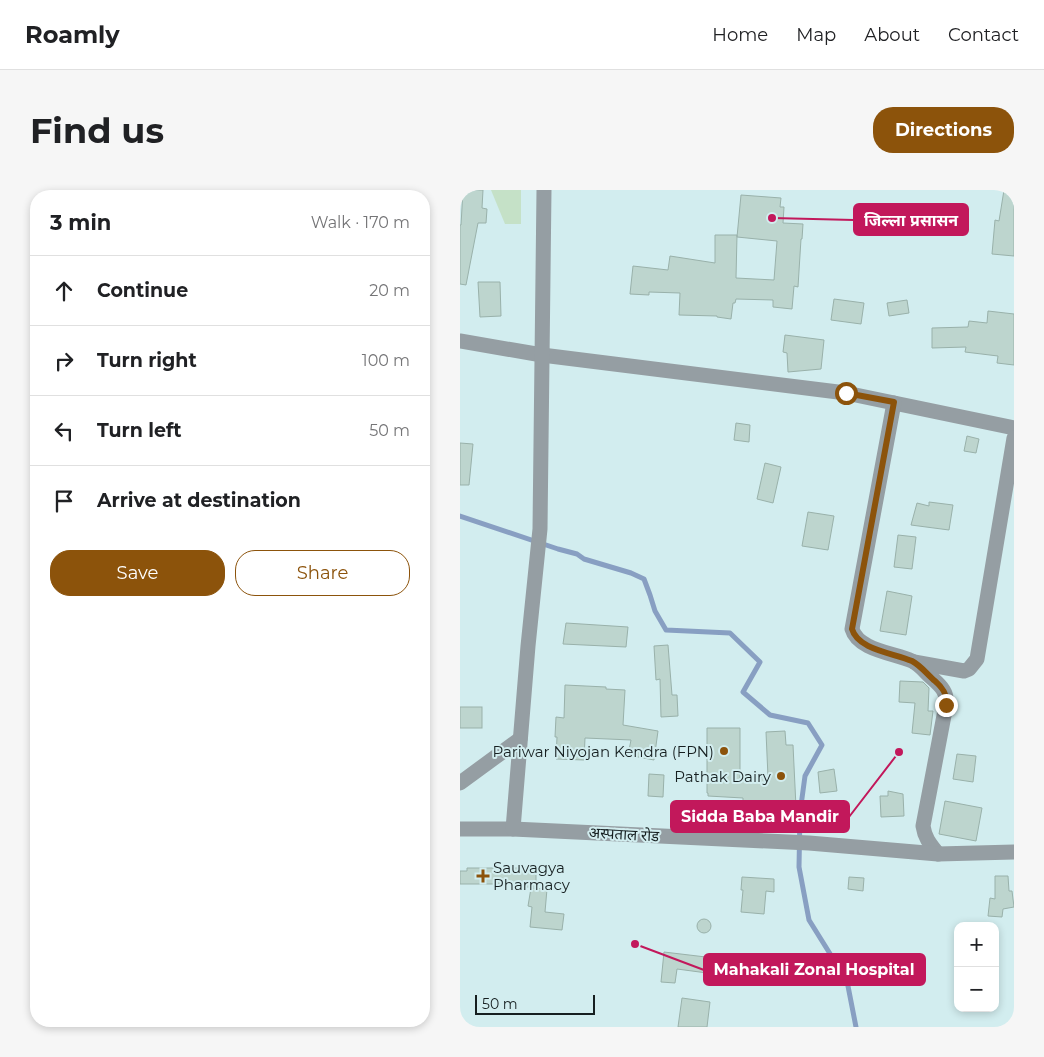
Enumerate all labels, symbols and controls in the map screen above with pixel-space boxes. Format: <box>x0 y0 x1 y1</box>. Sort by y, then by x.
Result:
text: Roamly <box>25 20 120 49</box>
text: Home <box>712 24 768 46</box>
text: Map <box>796 24 836 46</box>
text: About <box>864 24 920 46</box>
text: Contact <box>948 24 1019 46</box>
button: Directions <box>873 107 1014 153</box>
text: Find us <box>30 109 164 152</box>
callout: जिल्ला प्रसासन <box>854 204 968 235</box>
text: 3 min <box>50 210 111 235</box>
text: जिल्ला प्रसासन <box>864 211 959 230</box>
text: Walk · 170 m <box>311 213 410 232</box>
icon: ahead <box>50 277 78 305</box>
text: Continue <box>97 279 188 302</box>
text: 20 m <box>369 281 410 300</box>
icon: right <box>50 347 78 375</box>
text: Turn right <box>97 349 197 372</box>
text: 100 m <box>362 351 410 370</box>
route start <box>835 382 858 405</box>
icon: left <box>50 417 78 445</box>
text: Turn left <box>97 419 182 442</box>
text: 50 m <box>369 421 410 440</box>
icon: arrive <box>50 487 78 515</box>
text: Arrive at destination <box>97 489 301 512</box>
button: Save <box>50 550 225 596</box>
button: Share <box>235 550 410 596</box>
route end <box>935 694 958 717</box>
place label: Pariwar Niyojan Kendra (FPN) <box>492 742 714 761</box>
marker: Pariwar Niyojan Kendra (FPN) <box>718 745 730 757</box>
place label: Pathak Dairy <box>674 767 772 786</box>
marker: Pathak Dairy <box>775 770 787 782</box>
callout: Sidda Baba Mandir <box>671 801 849 832</box>
text: Sidda Baba Mandir <box>681 807 839 826</box>
street label: अस्पताल रोड <box>588 823 661 845</box>
place label: Sauvagya Pharmacy <box>493 858 571 894</box>
marker: Sauvagya Pharmacy <box>477 870 489 882</box>
map controls <box>954 922 999 1012</box>
button: + <box>954 922 999 967</box>
callout: Mahakali Zonal Hospital <box>704 954 925 985</box>
text: Mahakali Zonal Hospital <box>714 960 914 979</box>
button: − <box>954 967 999 1012</box>
scale bar <box>475 992 595 1015</box>
text: 50 m <box>482 995 518 1013</box>

